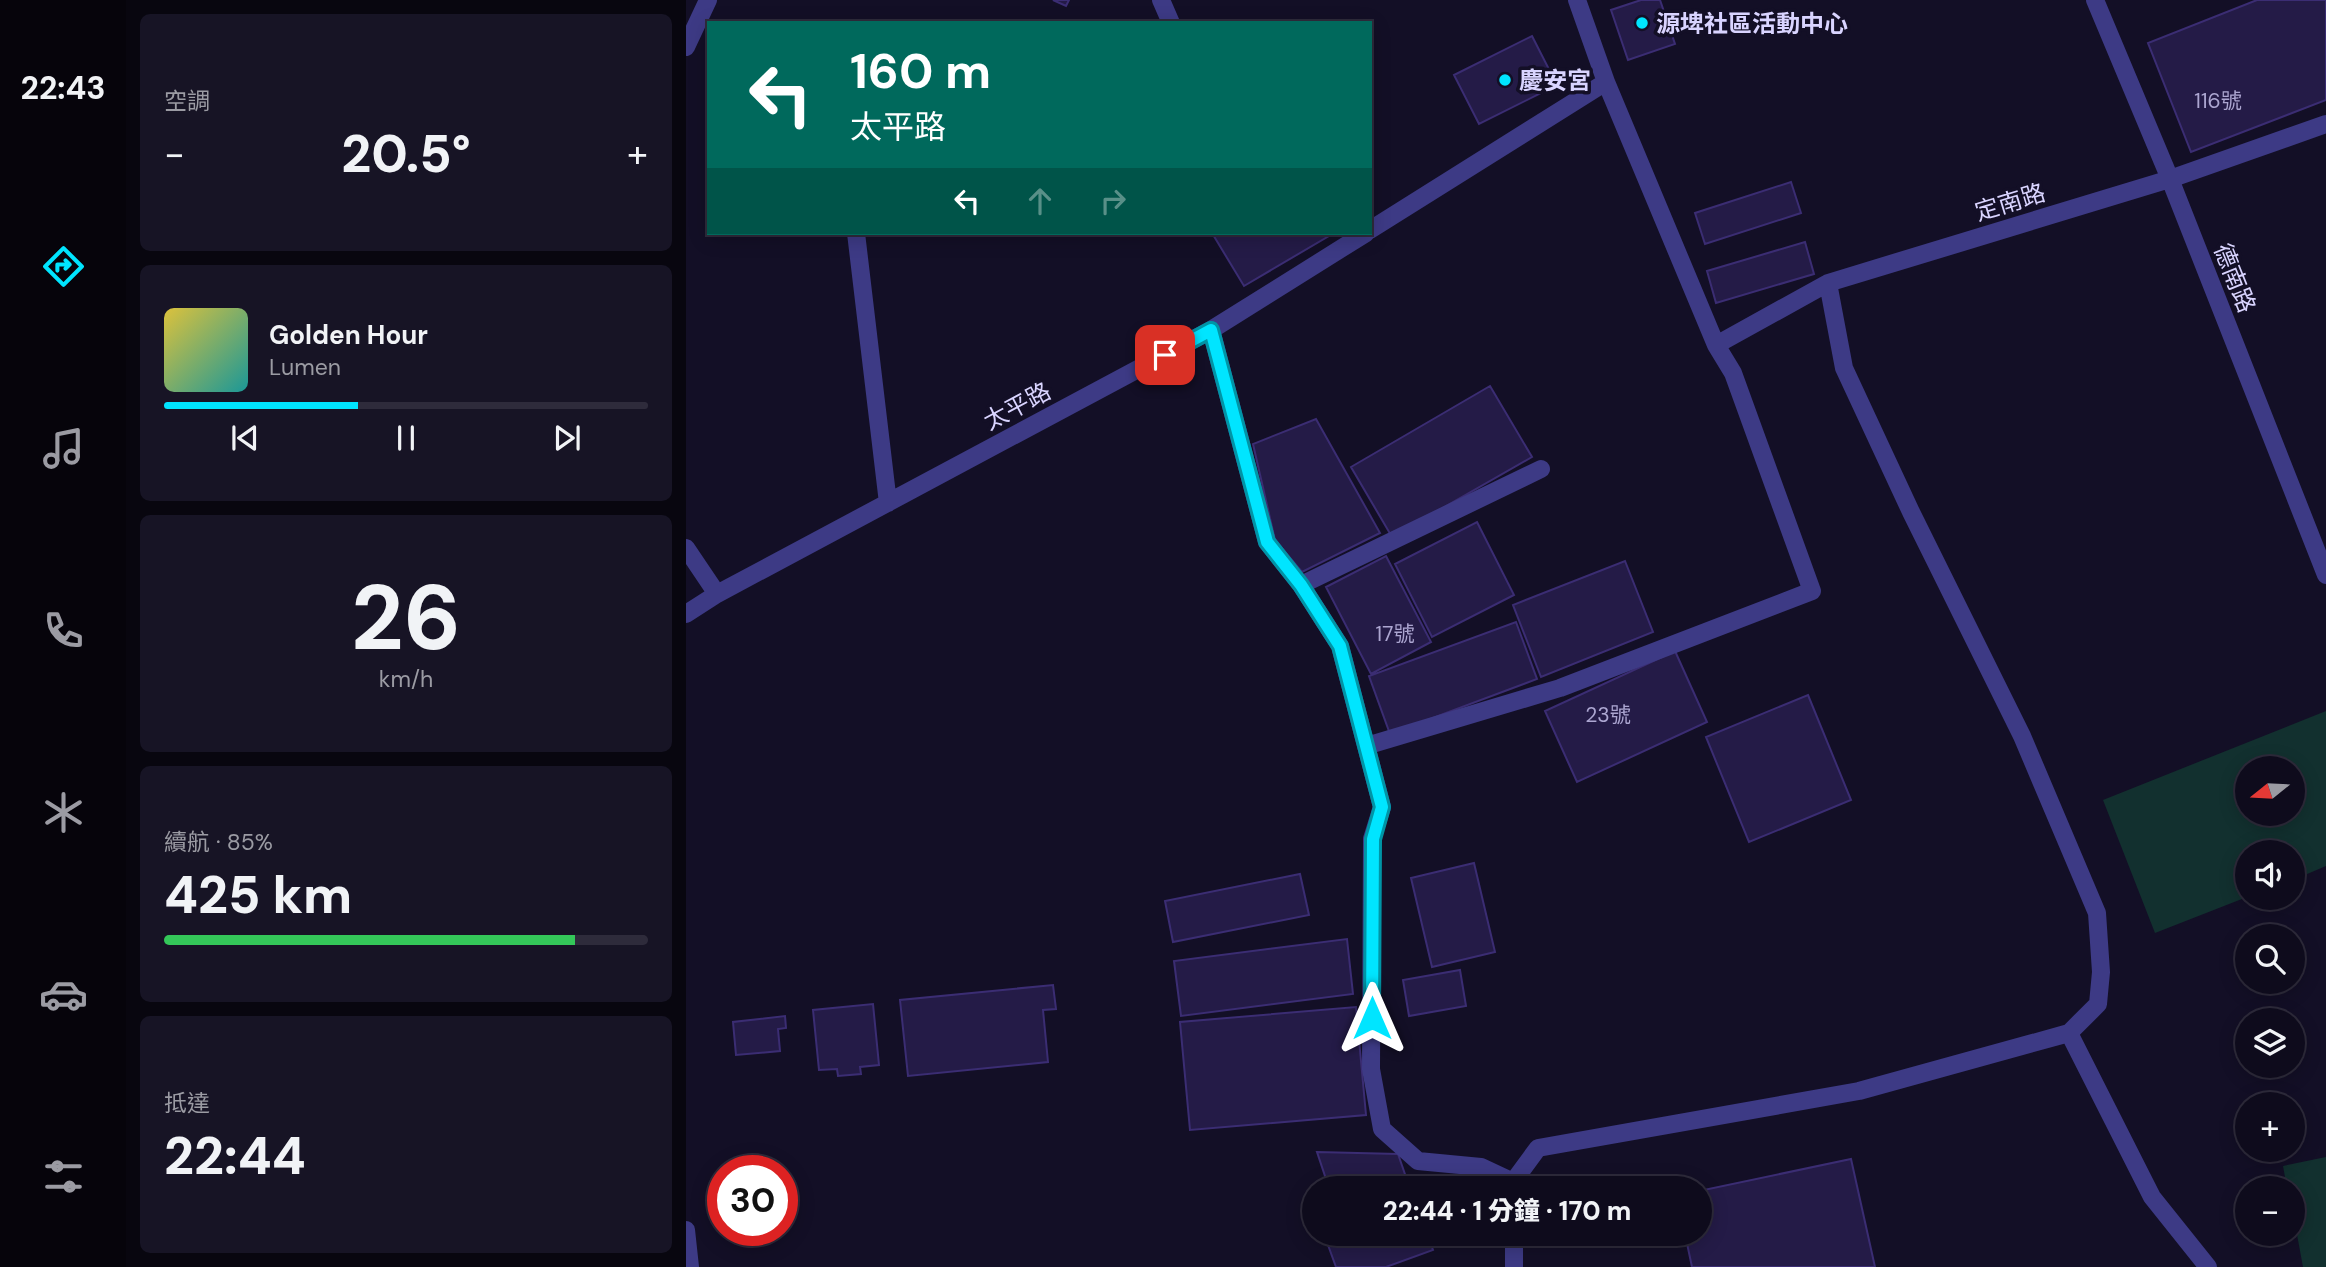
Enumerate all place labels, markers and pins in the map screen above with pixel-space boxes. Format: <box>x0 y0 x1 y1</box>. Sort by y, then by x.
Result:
place label: 源埤社區活動中心 <box>1656 8 1848 39</box>
marker: 源埤社區活動中心 <box>1634 15 1650 31</box>
place label: 慶安宮 <box>1519 65 1591 96</box>
marker: 慶安宮 <box>1497 72 1513 88</box>
pin <box>1135 325 1195 385</box>

